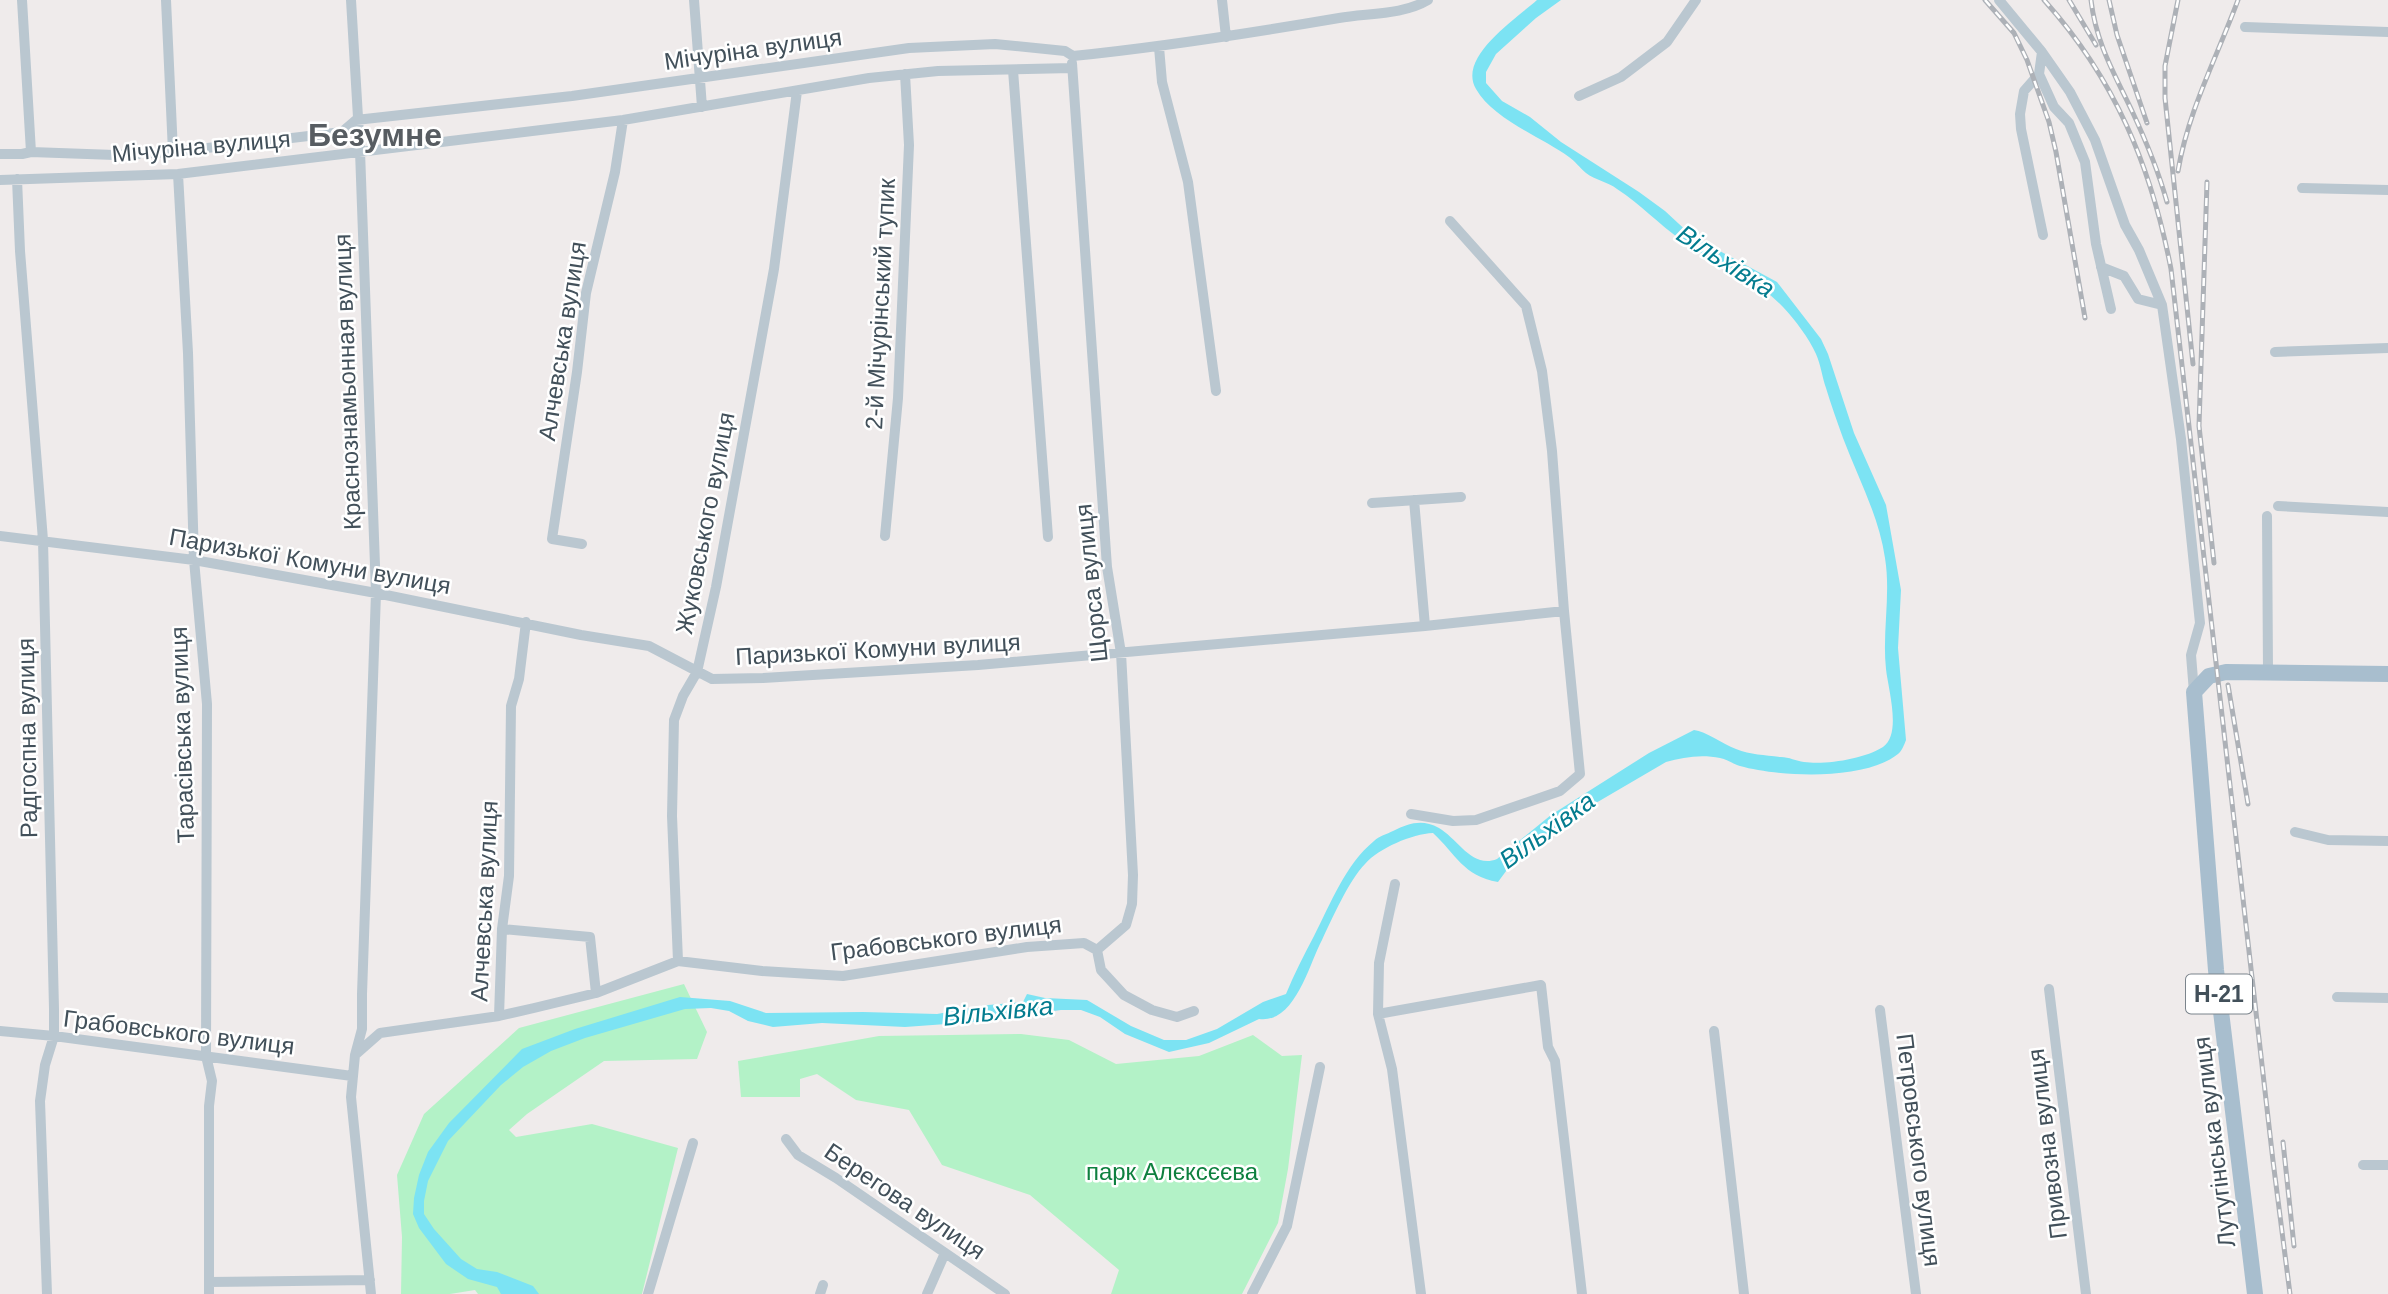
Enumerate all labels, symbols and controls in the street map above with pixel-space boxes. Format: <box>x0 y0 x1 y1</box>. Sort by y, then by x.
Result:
street label: Мічуріна вулиця <box>662 23 844 75</box>
district label: Безумне <box>308 117 442 153</box>
street label: Мічуріна вулиця <box>110 125 292 167</box>
street label: 2-й Мічурінський тупик <box>860 177 900 430</box>
water label: Вільхівка <box>1671 218 1781 304</box>
street label: Краснознамьонная вулиця <box>328 233 366 531</box>
street label: Алчевська вулиця <box>533 240 591 442</box>
street label: Жуковського вулиця <box>670 410 740 636</box>
street label: Щорса вулиця <box>1069 502 1113 664</box>
street label: Паризької Комуни вулиця <box>167 523 453 599</box>
street label: Тарасівська вулиця <box>165 626 199 844</box>
street label: Паризької Комуни вулиця <box>735 628 1021 670</box>
street label: Радгоспна вулиця <box>12 638 42 838</box>
water label: Вільхівка <box>1493 785 1601 875</box>
street label: Алчевська вулиця <box>465 800 503 1002</box>
street label: Грабовського вулиця <box>829 910 1063 966</box>
road number: Н-21 <box>2186 974 2252 1014</box>
water label: Вільхівка <box>941 990 1055 1032</box>
street label: Грабовського вулиця <box>62 1004 296 1060</box>
street label: Петровського вулиця <box>1891 1032 1947 1268</box>
street label: Лутугінська вулиця <box>2188 1035 2240 1249</box>
street label: Привозна вулиця <box>2022 1047 2072 1241</box>
street label: Берегова вулиця <box>820 1137 990 1265</box>
park label: парк Алєксєєва <box>1086 1158 1259 1185</box>

